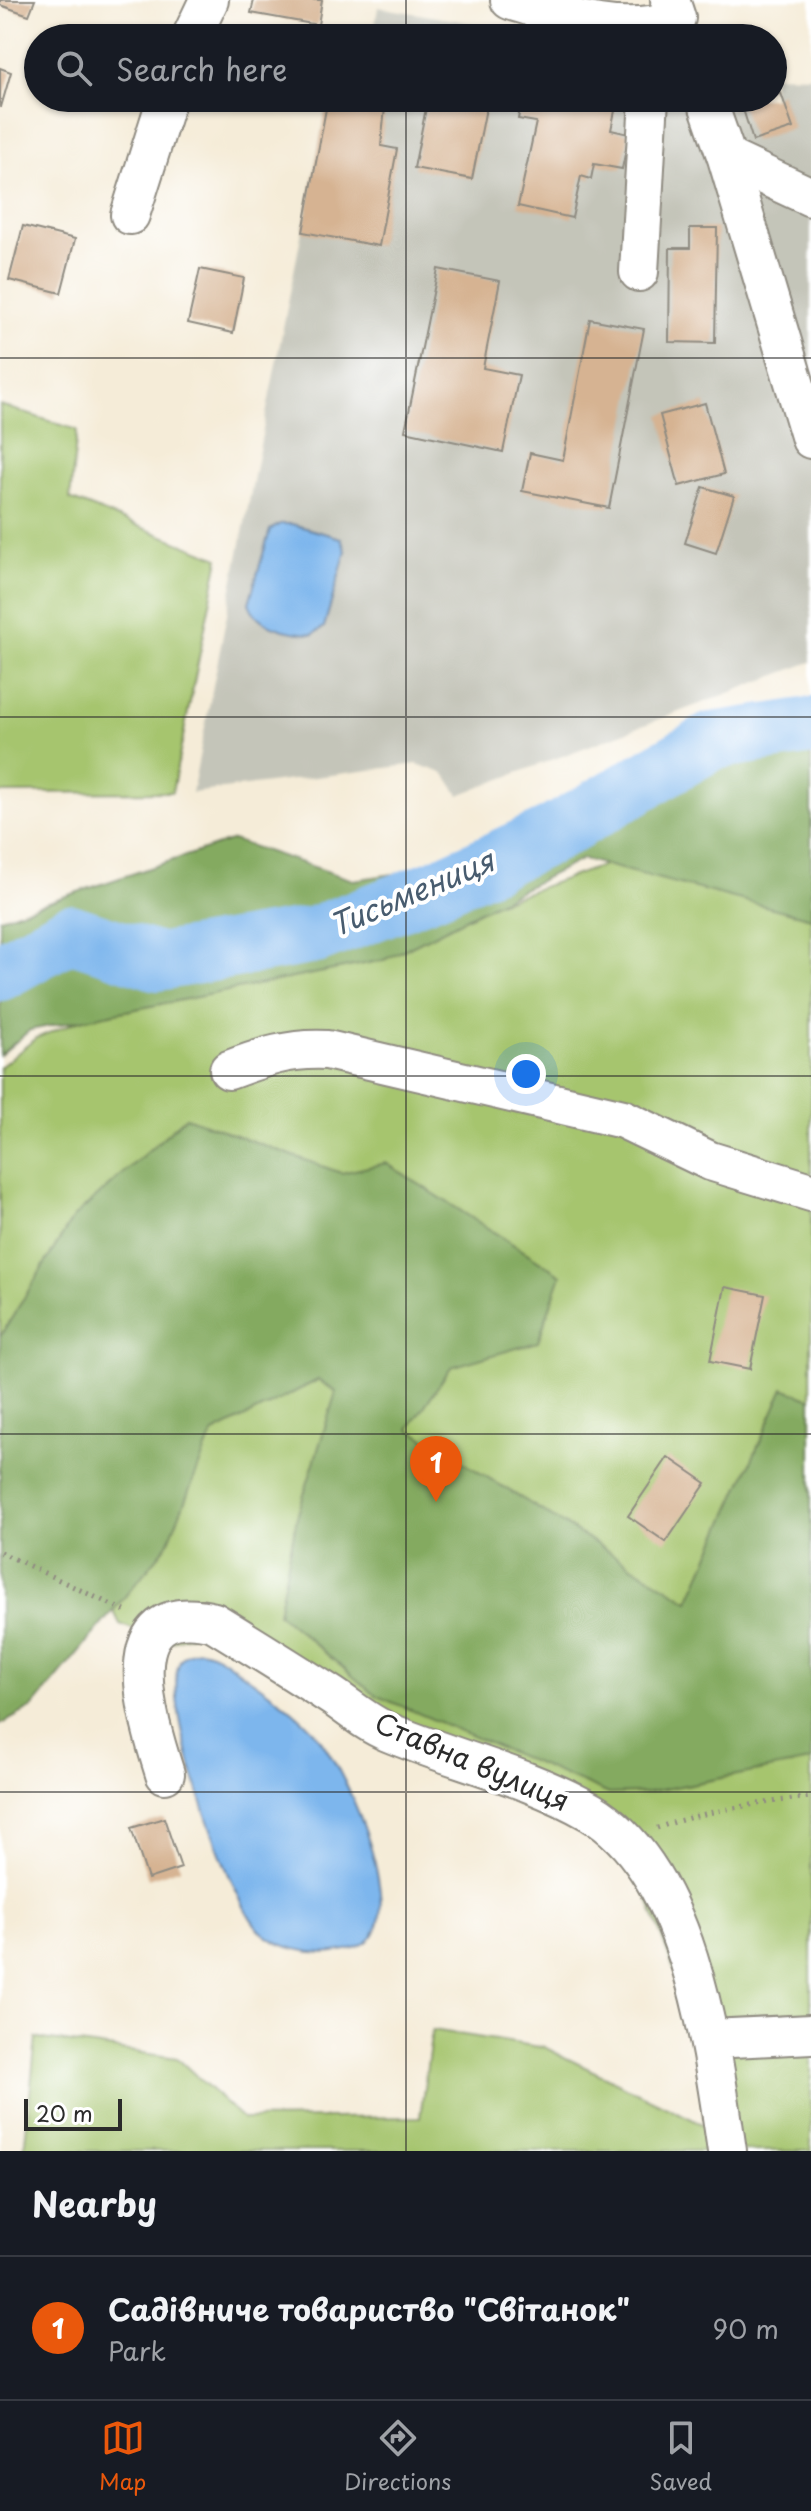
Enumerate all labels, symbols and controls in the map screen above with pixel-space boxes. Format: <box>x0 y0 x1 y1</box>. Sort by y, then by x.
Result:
search box <box>24 24 787 112</box>
icon: search <box>52 46 96 90</box>
text: Search here <box>116 46 288 91</box>
water label: Тисьмениця <box>322 836 502 947</box>
your location <box>506 1054 546 1094</box>
pin: 1 <box>410 1436 462 1502</box>
street label: Ставна вулиця <box>369 1700 577 1821</box>
scale bar <box>24 2095 122 2131</box>
text: 20 m <box>36 2096 93 2129</box>
text: Nearby <box>32 2177 157 2229</box>
text: Садівниче товариство "Світанок" <box>108 2286 630 2331</box>
text: 1 <box>52 2309 64 2348</box>
text: 90 m <box>712 2309 779 2348</box>
text: Park <box>108 2331 166 2370</box>
tab: Map <box>99 2416 146 2497</box>
tab: Directions <box>344 2416 451 2497</box>
tab: Saved <box>649 2416 712 2497</box>

